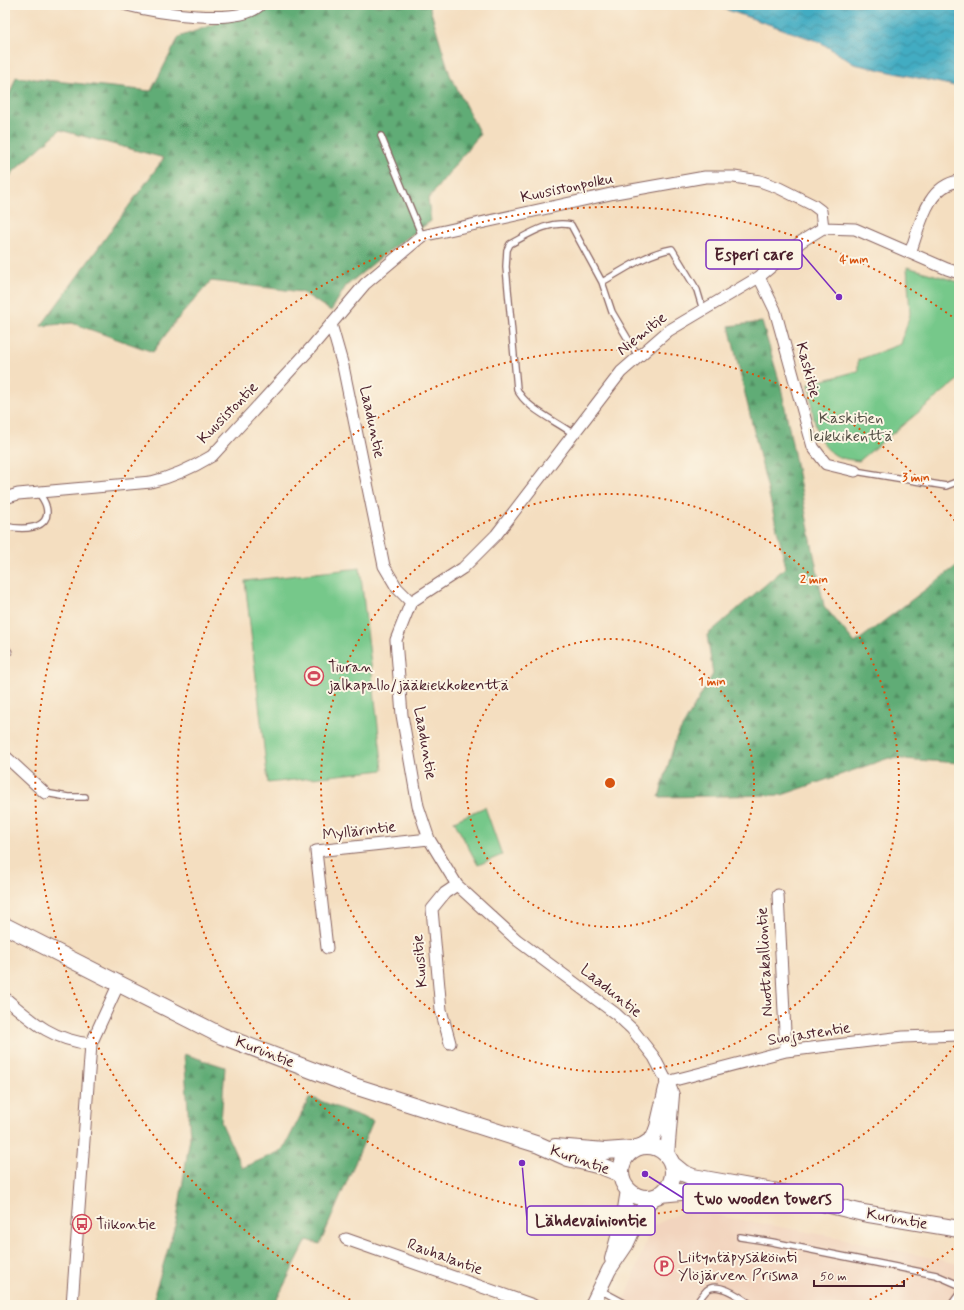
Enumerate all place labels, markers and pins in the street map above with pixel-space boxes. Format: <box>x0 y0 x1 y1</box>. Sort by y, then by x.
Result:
callout: Esperi care <box>706 240 802 269</box>
place label: Tiuran jalkapallo/jääkiekkokenttä <box>327 657 509 696</box>
sports icon: Tiuran jalkapallo/jääkiekkokenttä <box>303 665 325 687</box>
centre of rings <box>603 776 617 790</box>
callout: two wooden towers <box>683 1184 843 1213</box>
callout: Lähdevainiontie <box>527 1206 655 1235</box>
bus stop icon: Tiikontie <box>71 1213 93 1235</box>
place label: Tiikontie <box>96 1214 156 1235</box>
place label: Liityntäpysäköinti Ylöjärven Prisma <box>678 1247 799 1286</box>
parking icon: Liityntäpysäköinti Ylöjärven Prisma <box>653 1255 675 1277</box>

